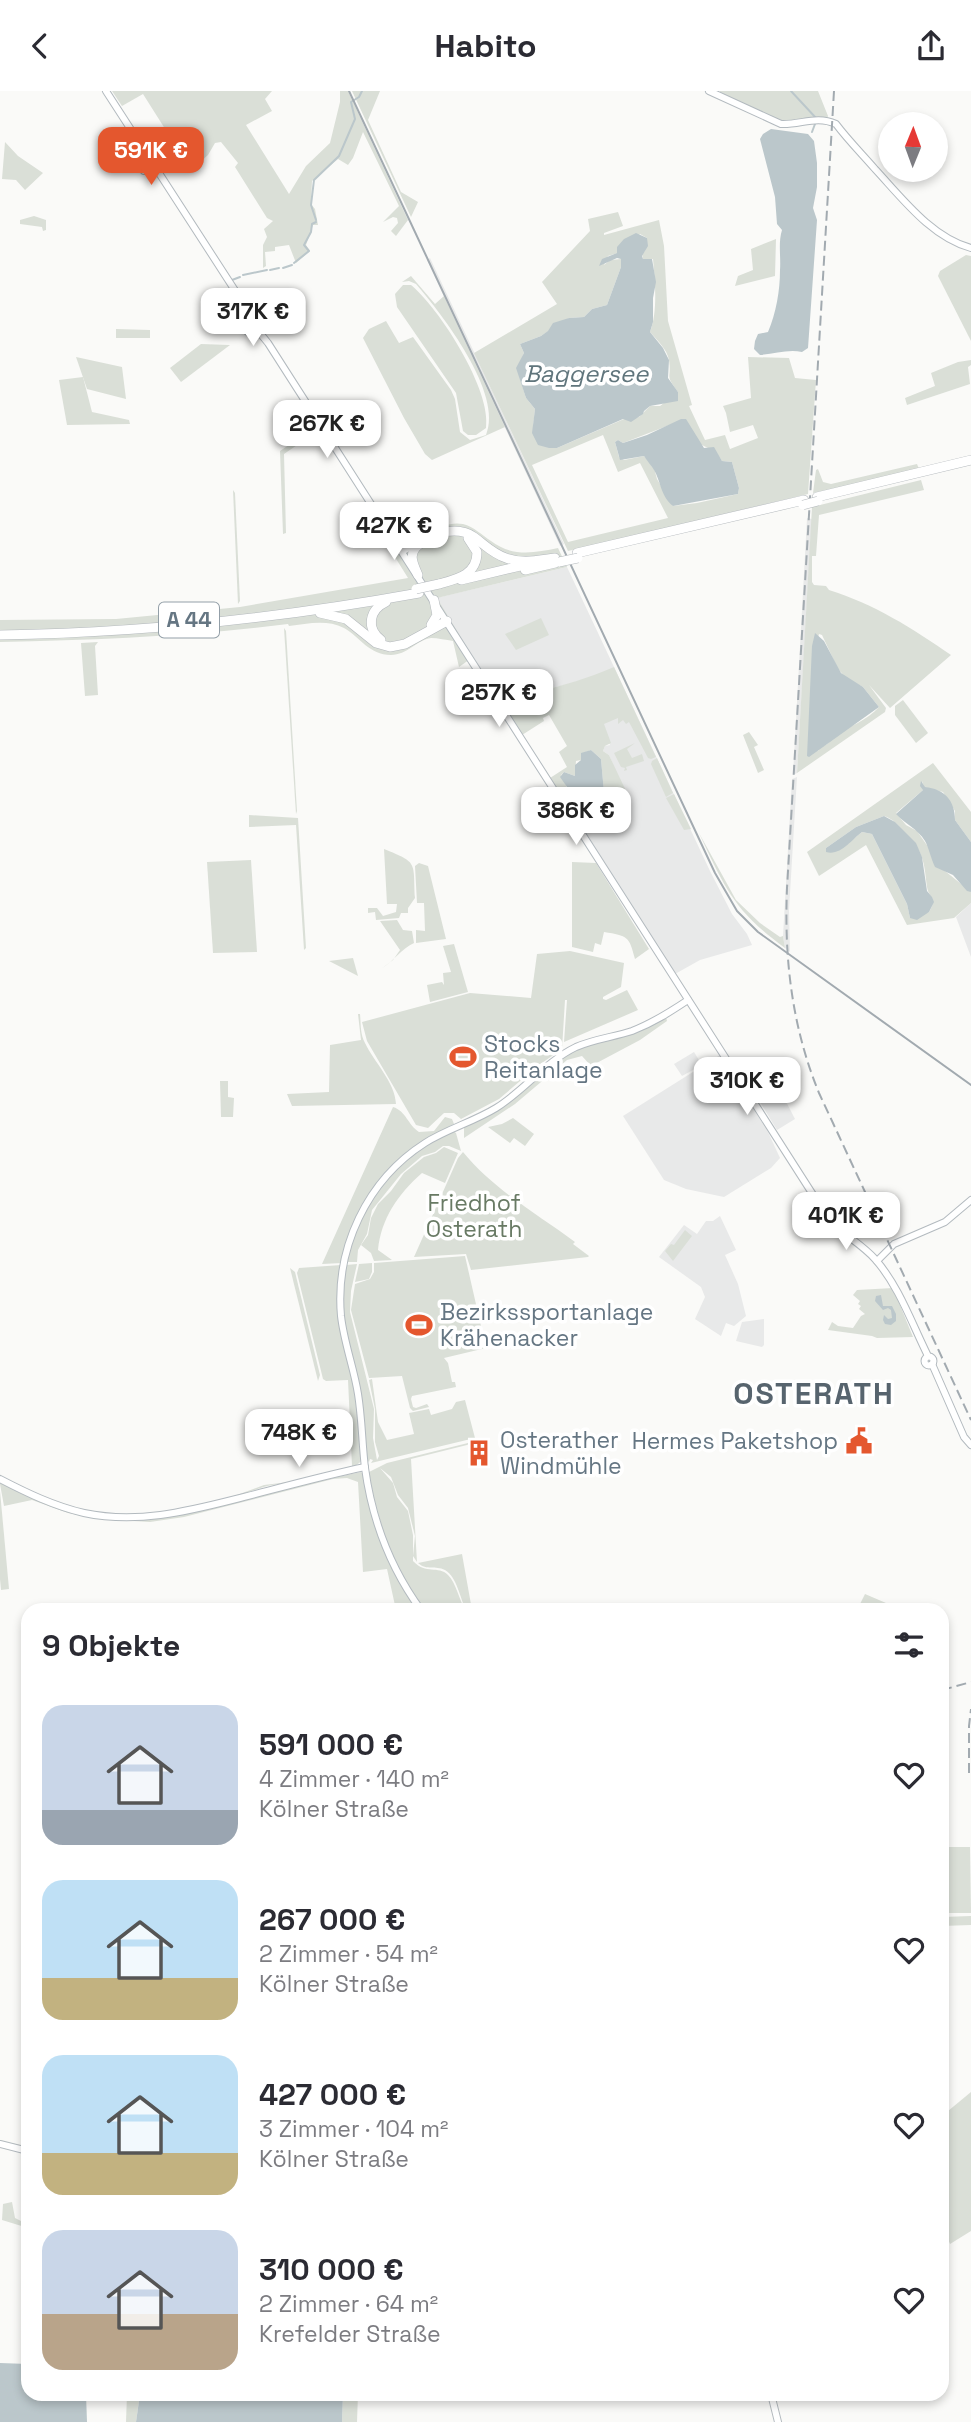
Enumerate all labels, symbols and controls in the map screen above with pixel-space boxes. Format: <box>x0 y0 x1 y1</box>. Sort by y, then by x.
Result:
text: Habito <box>434 26 537 66</box>
icon: back <box>21 27 59 65</box>
icon: share <box>912 27 950 65</box>
north arrow <box>878 112 948 182</box>
map controls <box>878 112 948 182</box>
pin: 591K € <box>94 127 208 187</box>
text: 591K € <box>114 135 188 165</box>
pin: 317K € <box>196 289 310 348</box>
text: 317K € <box>217 296 289 326</box>
water label: Baggersee <box>524 358 649 389</box>
pin: 267K € <box>270 401 384 460</box>
text: 267K € <box>289 408 365 438</box>
pin: 427K € <box>337 503 451 562</box>
text: 427K € <box>356 510 432 540</box>
road number: A 44 <box>159 603 219 637</box>
pin: 257K € <box>442 669 556 729</box>
text: 257K € <box>461 677 537 707</box>
pin: 386K € <box>519 787 633 847</box>
text: 386K € <box>537 795 615 825</box>
place label: Stocks Reitanlage <box>484 1029 603 1085</box>
sports icon: Stocks Reitanlage <box>448 1042 478 1072</box>
pin: 310K € <box>690 1058 804 1117</box>
text: 310K € <box>710 1065 784 1095</box>
park label: Friedhof Osterath <box>426 1188 522 1244</box>
pin: 401K € <box>789 1193 903 1252</box>
text: 401K € <box>808 1200 884 1230</box>
place label: Bezirkssportanlage Krähenacker <box>440 1297 654 1353</box>
sports icon: Bezirkssportanlage Krähenacker <box>404 1310 434 1340</box>
district label: OSTERATH <box>733 1374 895 1413</box>
pin: 748K € <box>242 1409 356 1469</box>
text: 748K € <box>261 1417 337 1447</box>
place label: Osterather Windmühle <box>500 1425 622 1481</box>
place label: Hermes Paketshop <box>632 1426 838 1456</box>
public building icon: Hermes Paketshop <box>844 1426 874 1456</box>
building icon: Osterather Windmühle <box>464 1438 494 1468</box>
text: 9 Objekte <box>42 1626 180 1665</box>
icon: filters <box>890 1626 928 1664</box>
text: 591 000 € <box>259 1725 403 1764</box>
icon: home <box>98 1733 182 1817</box>
icon: heart <box>890 1756 928 1794</box>
text: 4 Zimmer · 140 m² <box>259 1764 449 1794</box>
text: Kölner Straße <box>259 1794 409 1824</box>
text: 267 000 € <box>259 1900 405 1939</box>
icon: home <box>98 1908 182 1992</box>
icon: heart <box>890 1931 928 1969</box>
text: 2 Zimmer · 54 m² <box>259 1939 438 1969</box>
text: Kölner Straße <box>259 1969 409 1999</box>
text: 427 000 € <box>259 2075 406 2114</box>
icon: home <box>98 2083 182 2167</box>
icon: heart <box>890 2106 928 2144</box>
text: 3 Zimmer · 104 m² <box>259 2114 449 2144</box>
text: Kölner Straße <box>259 2144 409 2174</box>
text: 310 000 € <box>259 2250 404 2289</box>
icon: home <box>98 2258 182 2342</box>
icon: heart <box>890 2281 928 2319</box>
text: 2 Zimmer · 64 m² <box>259 2289 438 2319</box>
text: Krefelder Straße <box>259 2319 441 2349</box>

